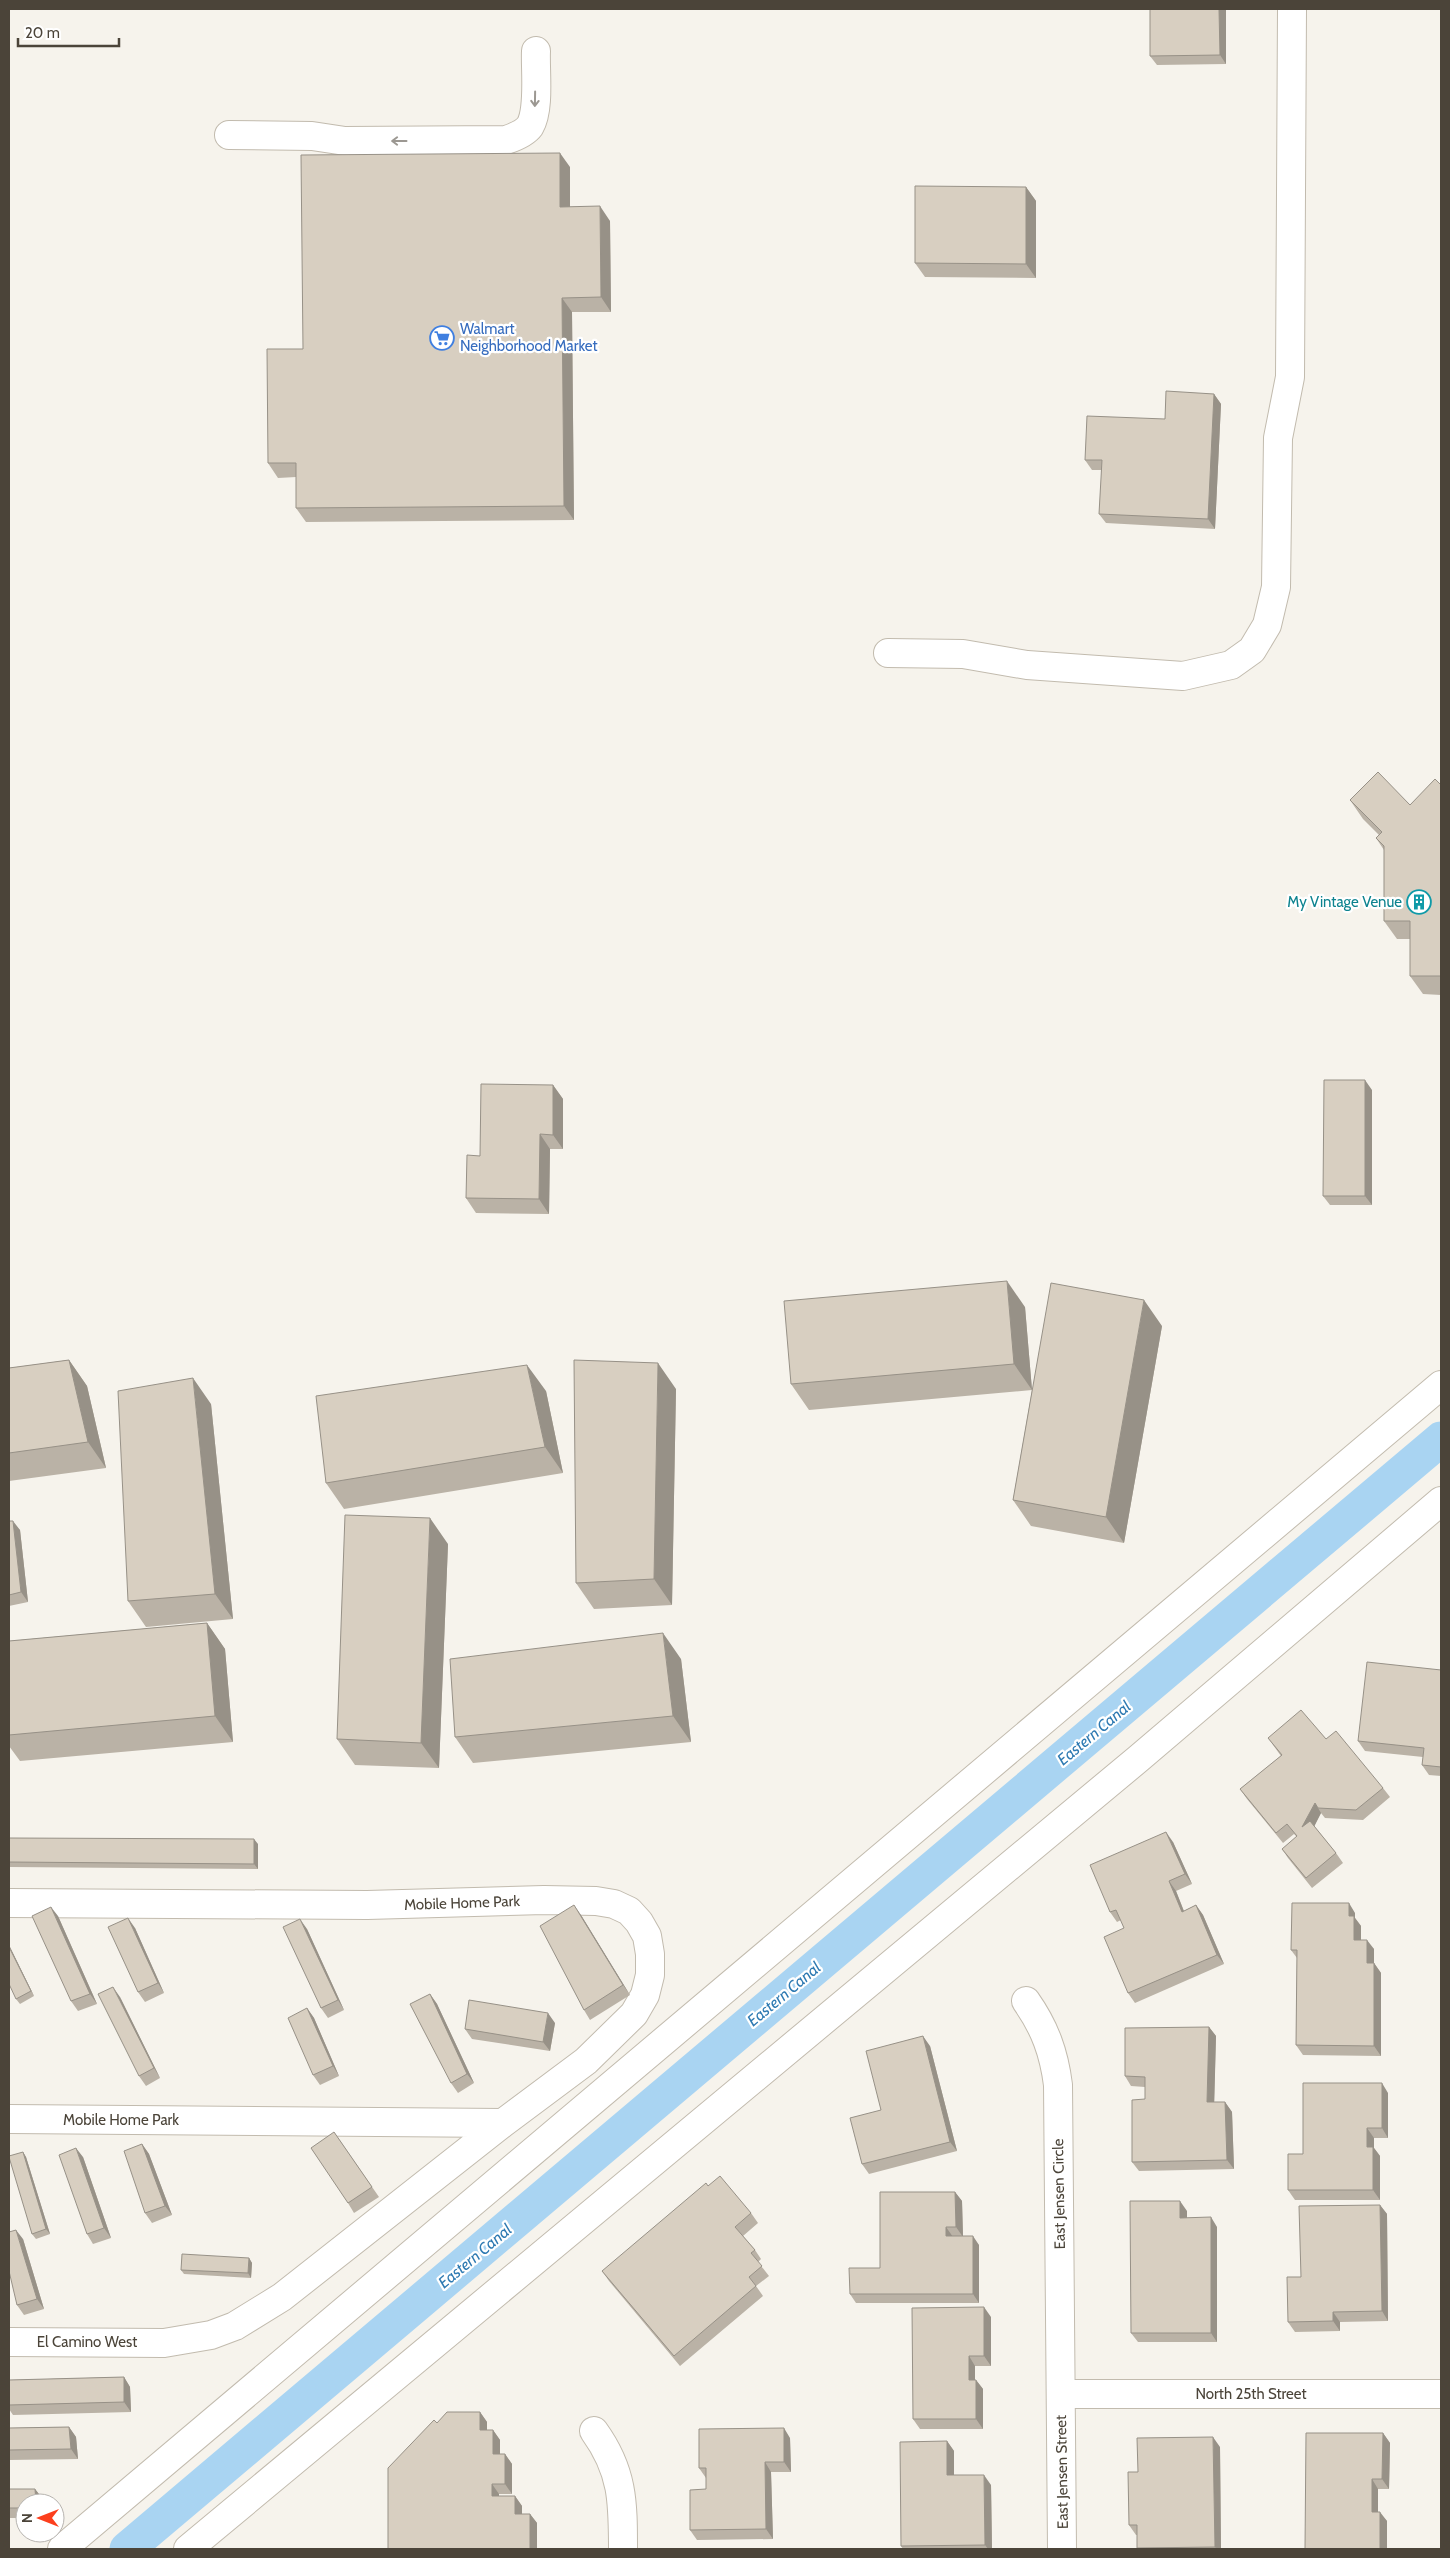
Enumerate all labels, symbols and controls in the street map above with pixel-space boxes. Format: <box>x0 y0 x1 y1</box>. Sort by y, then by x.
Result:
scale bar <box>18 15 119 47</box>
text: 20 m <box>25 24 60 42</box>
one-way arrow <box>530 91 540 107</box>
one-way arrow <box>391 136 408 146</box>
place label: Walmart Neighborhood Market <box>460 320 598 355</box>
supermarket icon: Walmart Neighborhood Market <box>429 325 455 351</box>
building icon: My Vintage Venue <box>1406 889 1432 915</box>
place label: My Vintage Venue <box>1287 893 1402 911</box>
water label: Eastern Canal <box>1053 1697 1135 1769</box>
street label: Mobile Home Park <box>404 1892 521 1914</box>
water label: Eastern Canal <box>743 1958 825 2030</box>
street label: Mobile Home Park <box>63 2111 179 2129</box>
street label: East Jensen Circle <box>1049 2138 1069 2250</box>
water label: Eastern Canal <box>434 2220 516 2292</box>
street label: El Camino West <box>37 2333 137 2351</box>
street label: North 25th Street <box>1196 2385 1306 2403</box>
street label: East Jensen Street <box>1052 2415 1072 2529</box>
north arrow <box>15 2493 65 2543</box>
text: N <box>18 2513 36 2523</box>

